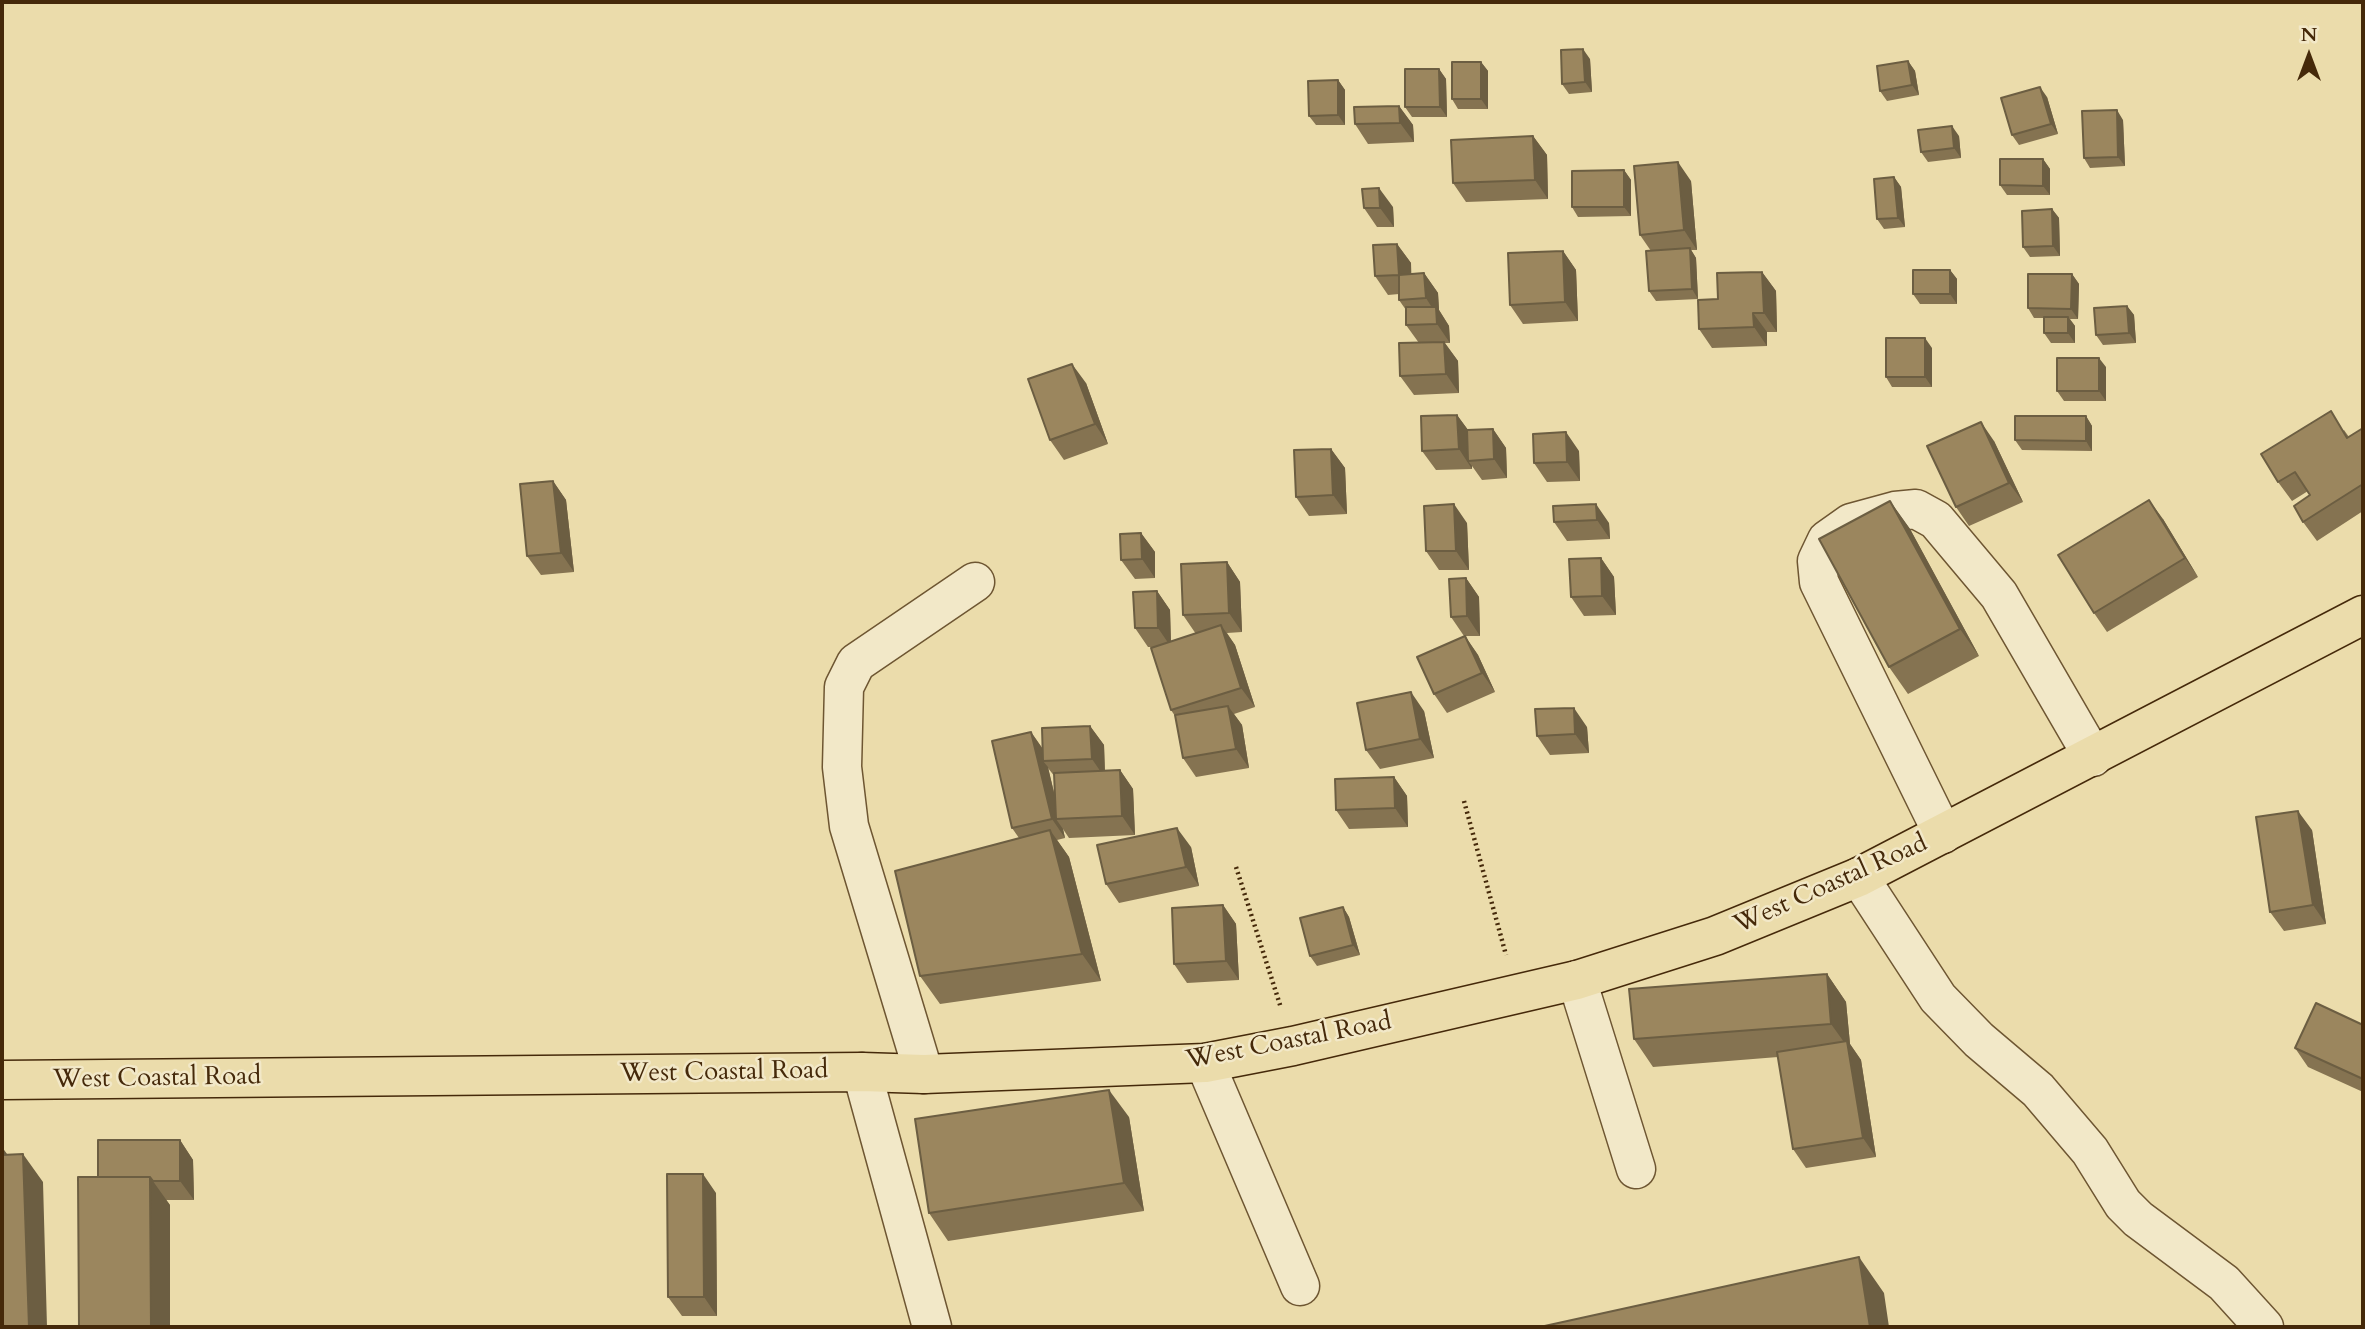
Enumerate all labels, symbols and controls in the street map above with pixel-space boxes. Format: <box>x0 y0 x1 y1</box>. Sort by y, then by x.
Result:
north arrow <box>2274 21 2344 91</box>
text: N <box>2301 22 2317 48</box>
street label: West Coastal Road <box>1729 828 1933 942</box>
street label: West Coastal Road <box>1184 1007 1394 1077</box>
street label: West Coastal Road <box>620 1056 828 1090</box>
street label: West Coastal Road <box>53 1062 261 1096</box>

